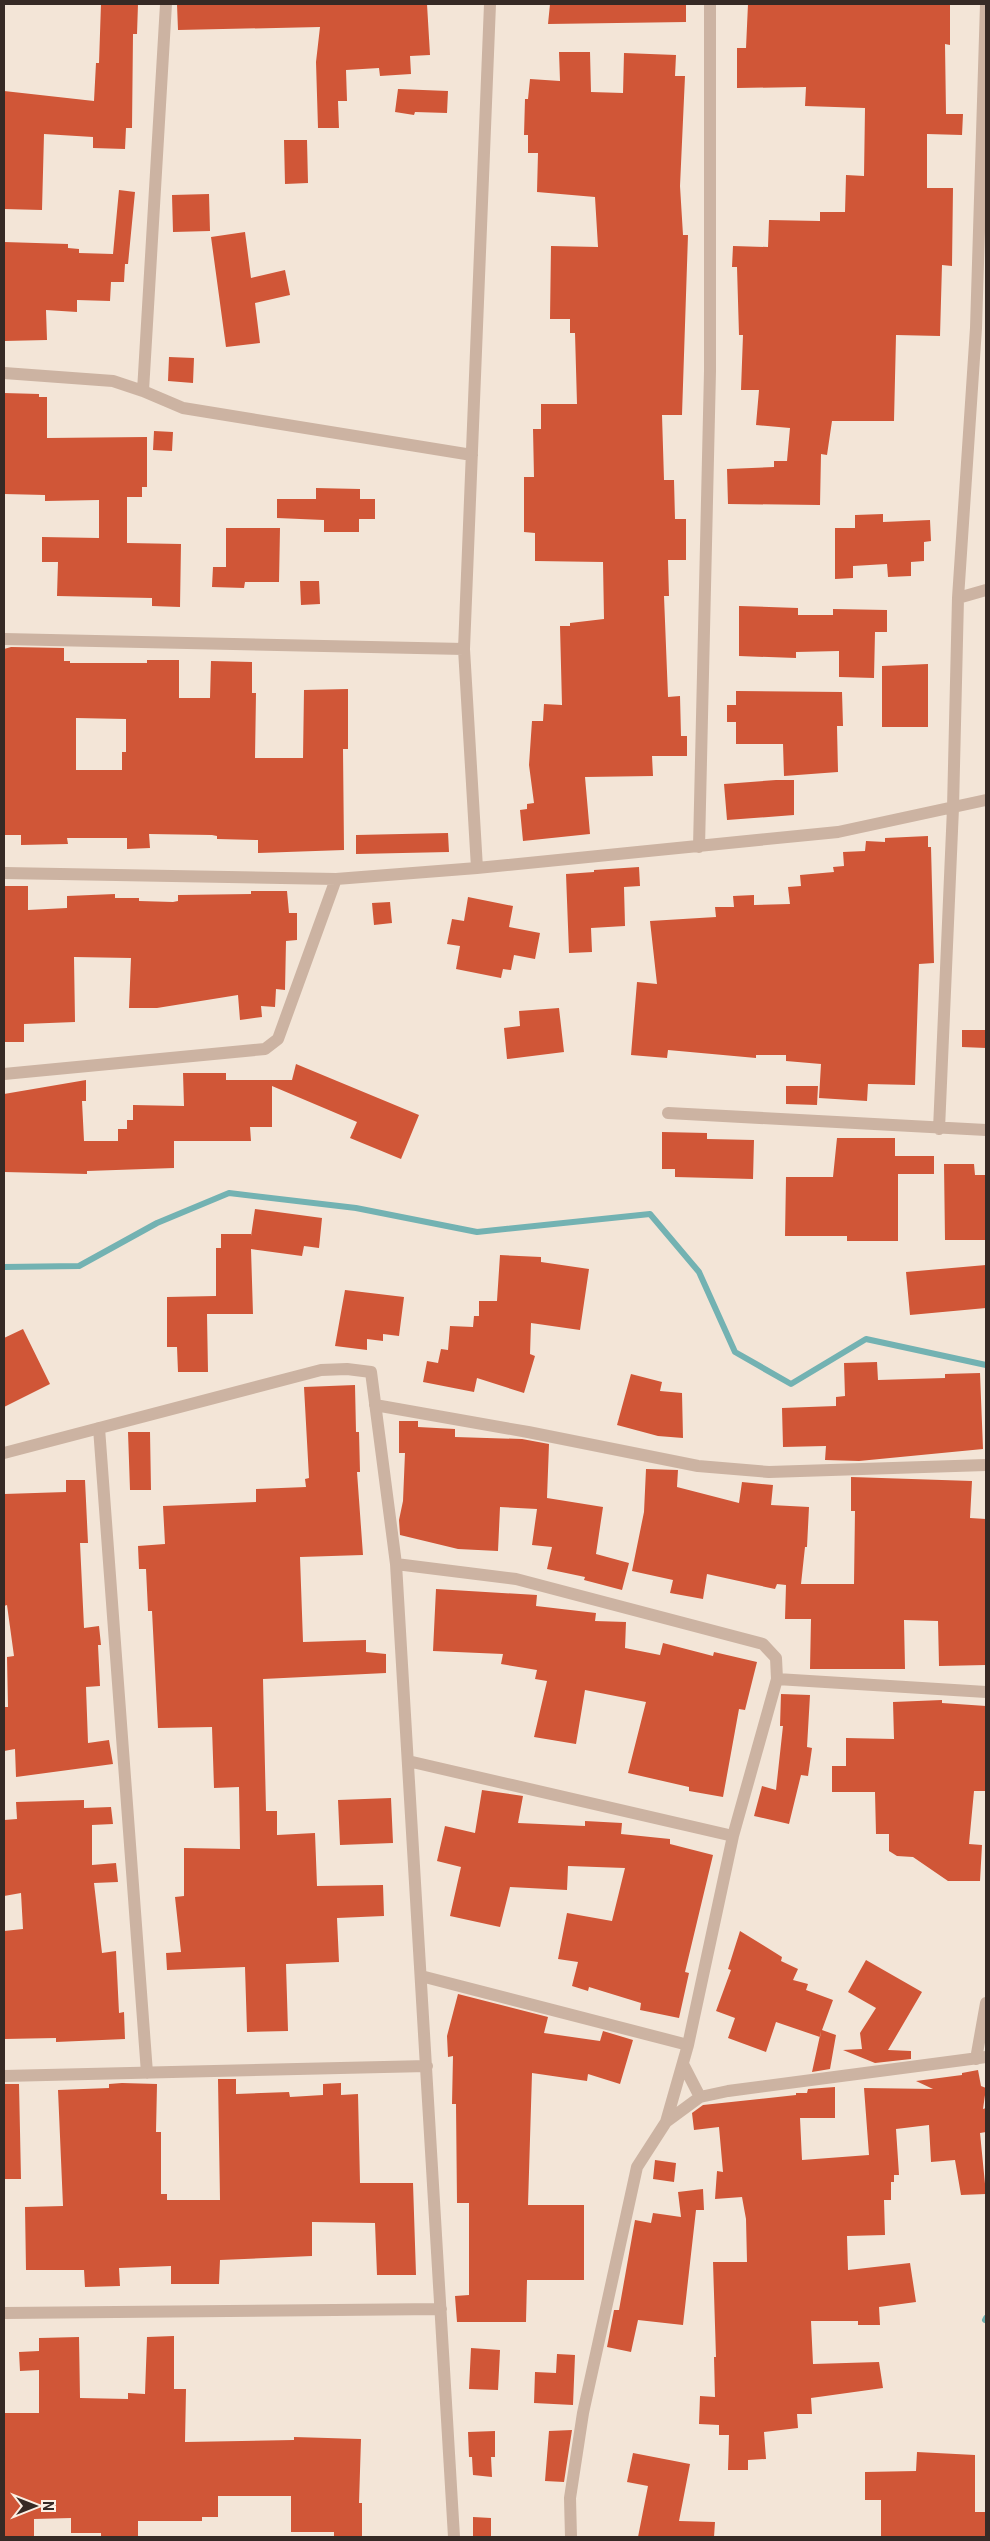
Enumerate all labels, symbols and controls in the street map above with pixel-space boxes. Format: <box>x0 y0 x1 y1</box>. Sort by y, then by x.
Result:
north arrow <box>10 2481 60 2531</box>
text: N <box>40 2501 56 2511</box>

